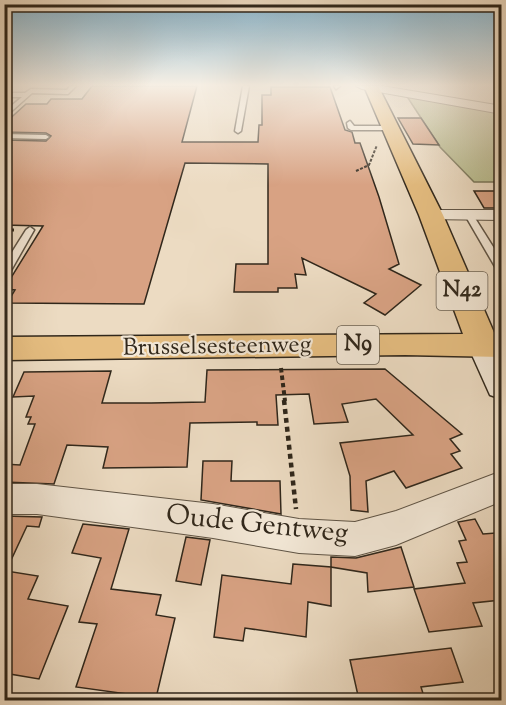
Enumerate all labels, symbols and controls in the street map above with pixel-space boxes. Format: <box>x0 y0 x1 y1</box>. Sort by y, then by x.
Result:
road number: N42 <box>436 272 488 310</box>
road number: N9 <box>337 326 379 364</box>
street label: Brusselsesteenweg <box>122 328 312 366</box>
street label: Oude Gentweg <box>164 496 350 554</box>

